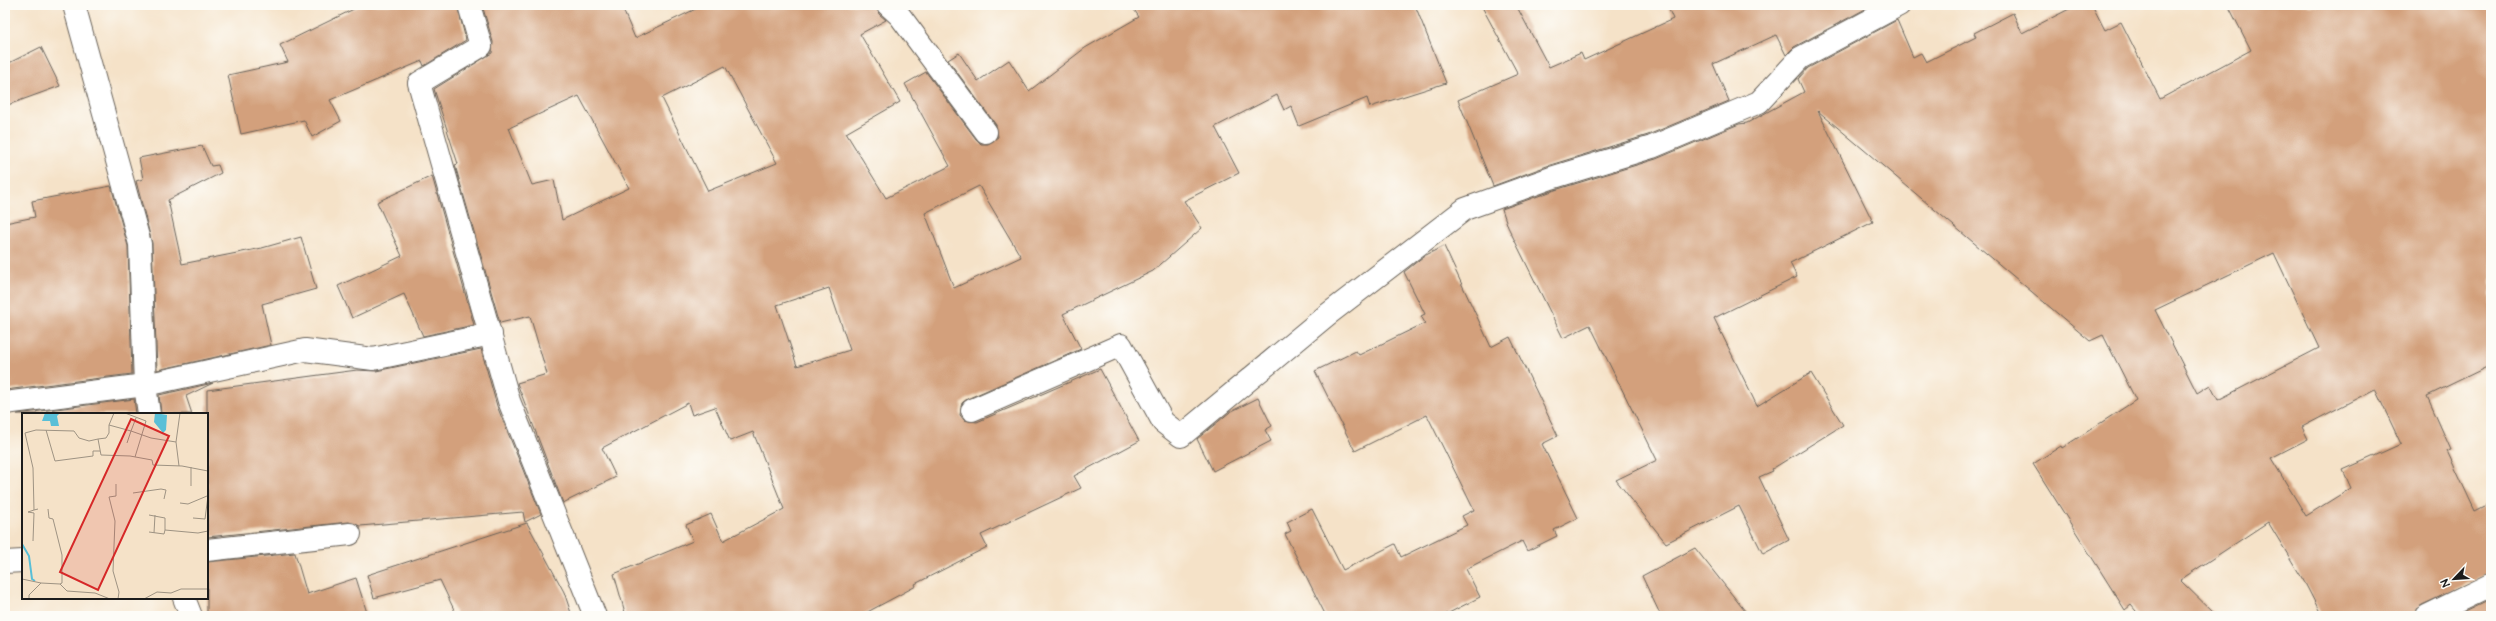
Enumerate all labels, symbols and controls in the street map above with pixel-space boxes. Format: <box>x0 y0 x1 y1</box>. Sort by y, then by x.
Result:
inset map <box>22 413 208 599</box>
north arrow <box>2434 559 2474 599</box>
text: N <box>2437 577 2454 589</box>

